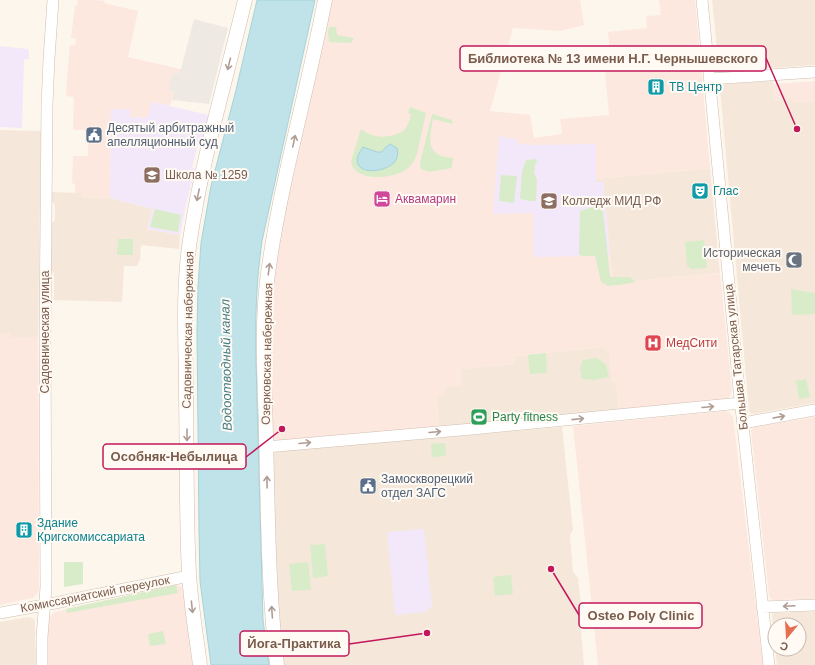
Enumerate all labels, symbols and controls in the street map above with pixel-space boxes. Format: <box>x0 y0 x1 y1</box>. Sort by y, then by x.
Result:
callout: Библиотека № 13 имени Н.Г. Чернышевского <box>460 46 766 71</box>
text: Библиотека № 13 имени Н.Г. Чернышевского <box>468 51 758 66</box>
one-way arrow <box>224 57 232 70</box>
building icon: ТВ Центр <box>646 77 666 97</box>
place label: ТВ Центр <box>669 80 722 94</box>
place label: Десятый арбитражный апелляционный суд <box>107 121 234 149</box>
public building icon: Десятый арбитражный апелляционный суд <box>84 125 104 145</box>
one-way arrow <box>290 135 298 148</box>
school or university icon: Школа № 1259 <box>142 165 162 185</box>
place label: Школа № 1259 <box>165 168 248 182</box>
theatre icon: Глас <box>690 181 710 201</box>
place label: Глас <box>713 184 739 198</box>
one-way arrow <box>194 188 202 201</box>
hotel icon: Аквамарин <box>372 189 392 209</box>
school or university icon: Колледж МИД РФ <box>539 191 559 211</box>
place label: Аквамарин <box>395 192 456 206</box>
place label: Колледж МИД РФ <box>562 194 661 208</box>
place label: Историческая мечеть <box>703 246 781 274</box>
mosque icon: Историческая мечеть <box>784 250 804 270</box>
street label: Садовническая набережная <box>180 251 196 409</box>
one-way arrow <box>265 262 273 275</box>
street label: Садовническая улица <box>38 270 52 393</box>
street label: Озерковская набережная <box>259 283 275 425</box>
street label: Большая Татарская улица <box>721 283 751 431</box>
water label: Водоотводный канал <box>217 298 235 431</box>
hospital icon: МедСити <box>643 333 663 353</box>
place label: МедСити <box>666 336 717 350</box>
one-way arrow <box>701 403 714 410</box>
sports icon: Party fitness <box>469 407 489 427</box>
place label: Party fitness <box>492 410 558 424</box>
one-way arrow <box>772 412 785 420</box>
one-way arrow <box>571 415 584 423</box>
one-way arrow <box>183 428 191 441</box>
one-way arrow <box>428 429 441 436</box>
one-way arrow <box>298 440 311 447</box>
callout: Особняк-Небылица <box>103 444 246 469</box>
text: Особняк-Небылица <box>111 449 238 464</box>
place label: Замоскворецкий отдел ЗАГС <box>381 472 473 500</box>
one-way arrow <box>263 476 271 489</box>
public building icon: Замоскворецкий отдел ЗАГС <box>358 476 378 496</box>
place label: Здание Кригскомиссариата <box>37 516 145 544</box>
building icon: Здание Кригскомиссариата <box>14 520 34 540</box>
street label: Комиссариатский переулок <box>19 573 171 615</box>
one-way arrow <box>188 600 196 613</box>
one-way arrow <box>783 602 796 610</box>
callout: Osteo Poly Clinic <box>579 603 702 628</box>
one-way arrow <box>269 606 276 619</box>
text: Osteo Poly Clinic <box>588 608 694 623</box>
north arrow <box>767 617 807 657</box>
callout: Йога-Практика <box>240 631 349 656</box>
text: Йога-Практика <box>247 636 341 651</box>
text: С <box>778 640 790 653</box>

